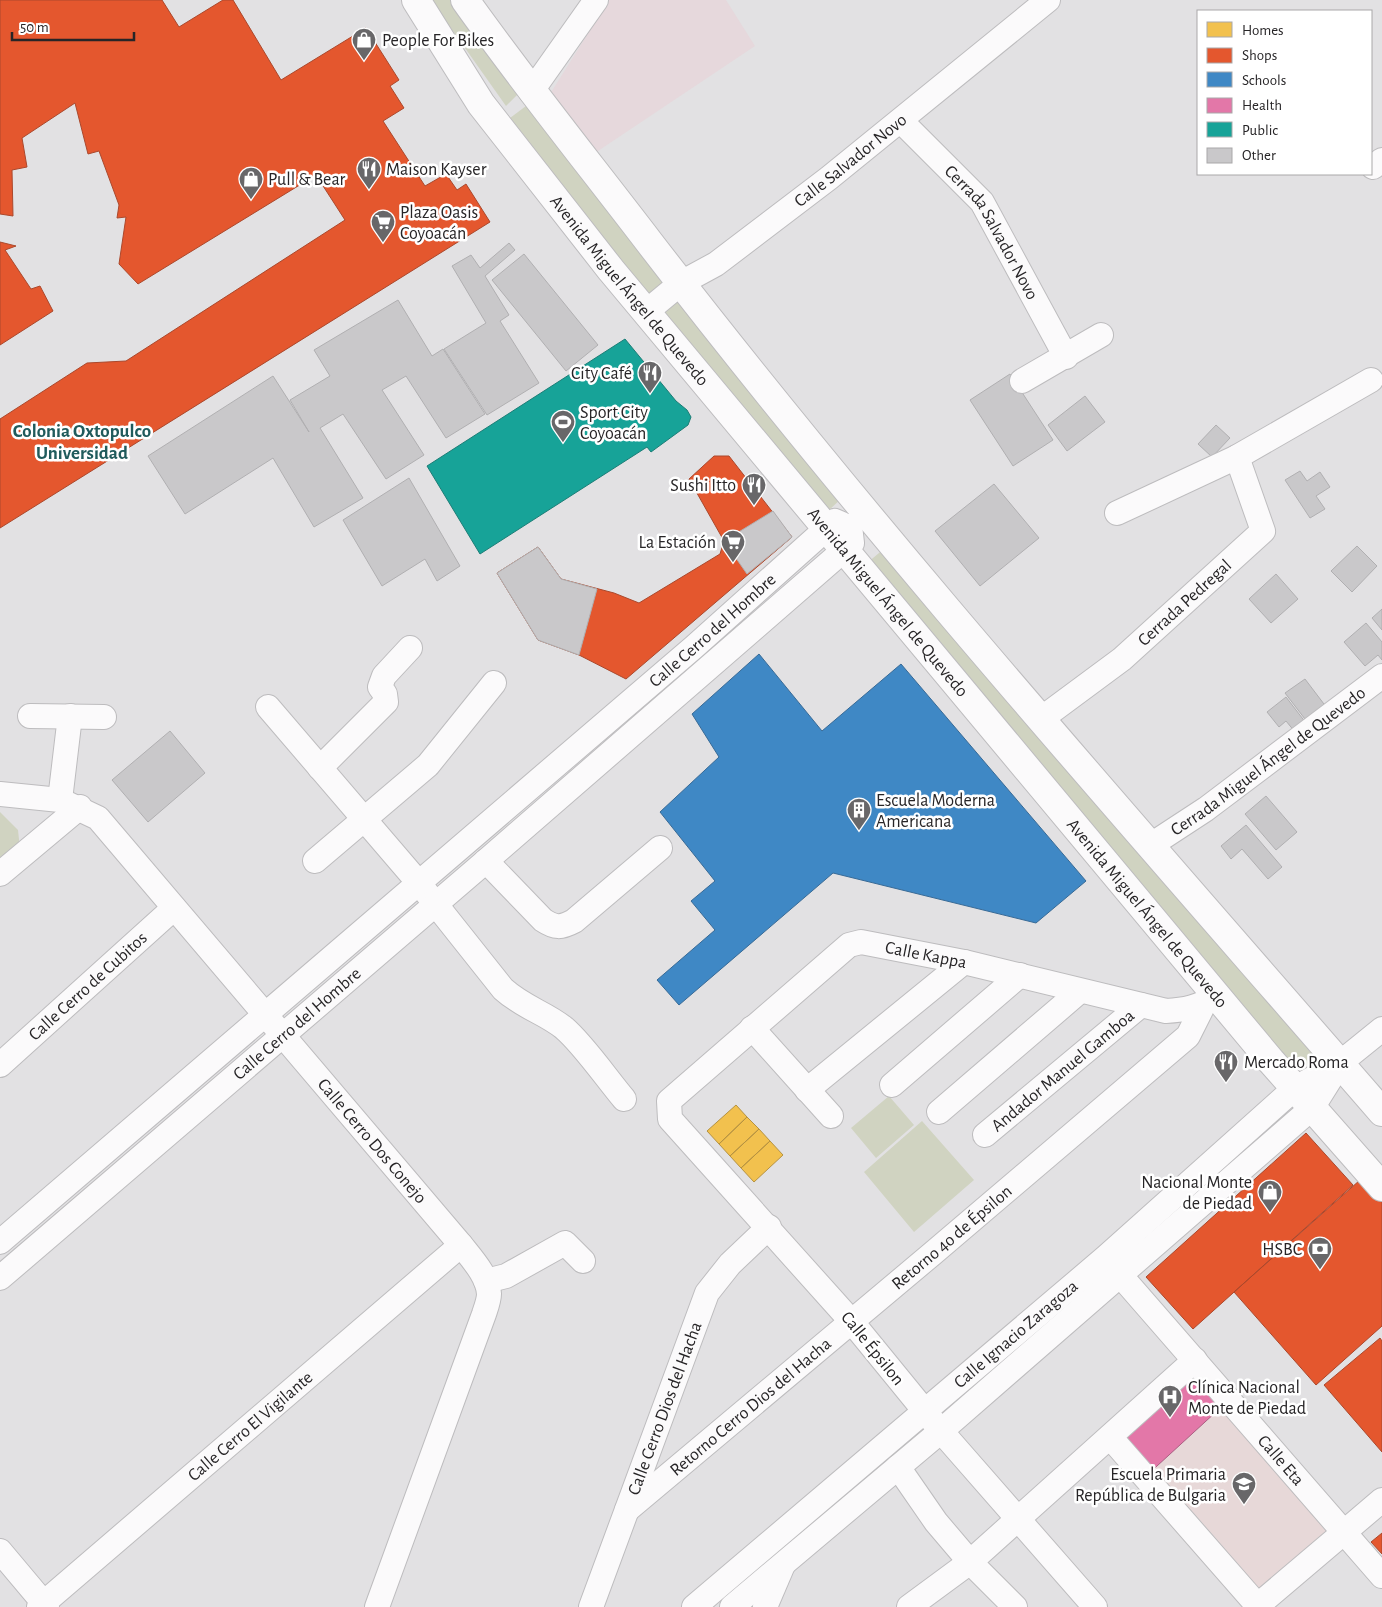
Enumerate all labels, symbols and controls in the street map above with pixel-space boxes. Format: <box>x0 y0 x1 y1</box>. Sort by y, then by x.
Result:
scale bar <box>12 10 135 42</box>
legend <box>1197 10 1372 175</box>
text: 50 m <box>20 20 49 35</box>
text: Homes <box>1242 23 1284 38</box>
shop icon: People For Bikes <box>351 27 377 61</box>
place label: People For Bikes <box>382 32 494 50</box>
text: Shops <box>1242 48 1277 63</box>
text: Schools <box>1242 73 1286 88</box>
text: Health <box>1242 98 1282 113</box>
street label: Calle Salvador Novo <box>791 111 910 211</box>
text: Public <box>1242 123 1278 138</box>
text: Other <box>1242 148 1276 163</box>
restaurant icon: Maison Kayser <box>356 156 382 190</box>
place label: Maison Kayser <box>386 161 487 179</box>
street label: Cerrada Salvador Novo <box>941 162 1041 303</box>
shop icon: Pull & Bear <box>238 166 264 200</box>
place label: Pull & Bear <box>268 171 346 189</box>
street label: Avenida Miguel Ángel de Quevedo <box>546 192 712 390</box>
place label: Plaza Oasis Coyoacán <box>400 204 478 243</box>
supermarket icon: Plaza Oasis Coyoacán <box>370 209 396 243</box>
restaurant icon: City Café <box>637 360 663 394</box>
place label: City Café <box>571 365 632 383</box>
place label: Sport City Coyoacán <box>580 404 648 443</box>
sports icon: Sport City Coyoacán <box>550 409 576 443</box>
district label: Colonia Oxtopulco Universidad <box>13 422 151 463</box>
restaurant icon: Sushi Itto <box>741 472 767 506</box>
place label: Sushi Itto <box>670 477 736 495</box>
street label: Avenida Miguel Ángel de Quevedo <box>804 505 971 701</box>
supermarket icon: La Estación <box>720 529 746 563</box>
place label: La Estación <box>639 534 716 552</box>
street label: Cerrada Pedregal <box>1135 556 1235 650</box>
street label: Calle Cerro del Hombre <box>646 571 780 691</box>
street label: Cerrada Miguel Ángel de Quevedo <box>1168 684 1369 840</box>
place label: Escuela Moderna Americana <box>876 792 995 831</box>
building icon: Escuela Moderna Americana <box>846 797 872 831</box>
street label: Avenida Miguel Ángel de Quevedo <box>1063 816 1231 1012</box>
street label: Calle Cerro de Cubitos <box>26 929 151 1044</box>
street label: Calle Kappa <box>884 939 968 972</box>
street label: Calle Cerro del Hombre <box>230 965 365 1084</box>
street label: Andador Manuel Gamboa <box>988 1007 1138 1136</box>
restaurant icon: Mercado Roma <box>1213 1049 1239 1083</box>
place label: Mercado Roma <box>1244 1054 1349 1072</box>
street label: Calle Cerro Dos Conejo <box>314 1076 430 1207</box>
place label: Nacional Monte de Piedad <box>1141 1174 1252 1213</box>
shop icon: Nacional Monte de Piedad <box>1257 1179 1283 1213</box>
street label: Retorno 4o de Épsilon <box>889 1182 1016 1294</box>
bank icon: HSBC <box>1307 1236 1333 1270</box>
place label: HSBC <box>1262 1241 1302 1259</box>
street label: Calle Ignacio Zaragoza <box>951 1277 1082 1392</box>
street label: Calle Épsilon <box>837 1306 910 1389</box>
street label: Calle Cerro Dios del Hacha <box>625 1319 706 1498</box>
street label: Retorno Cerro Dios del Hacha <box>667 1335 835 1480</box>
street label: Calle Cerro El Vigilante <box>185 1368 317 1485</box>
place label: Clínica Nacional Monte de Piedad <box>1188 1379 1306 1418</box>
hospital icon: Clínica Nacional Monte de Piedad <box>1157 1384 1183 1418</box>
street label: Calle Eta <box>1254 1432 1307 1489</box>
place label: Escuela Primaria República de Bulgaria <box>1075 1466 1226 1505</box>
school or university icon: Escuela Primaria República de Bulgaria <box>1231 1471 1257 1505</box>

